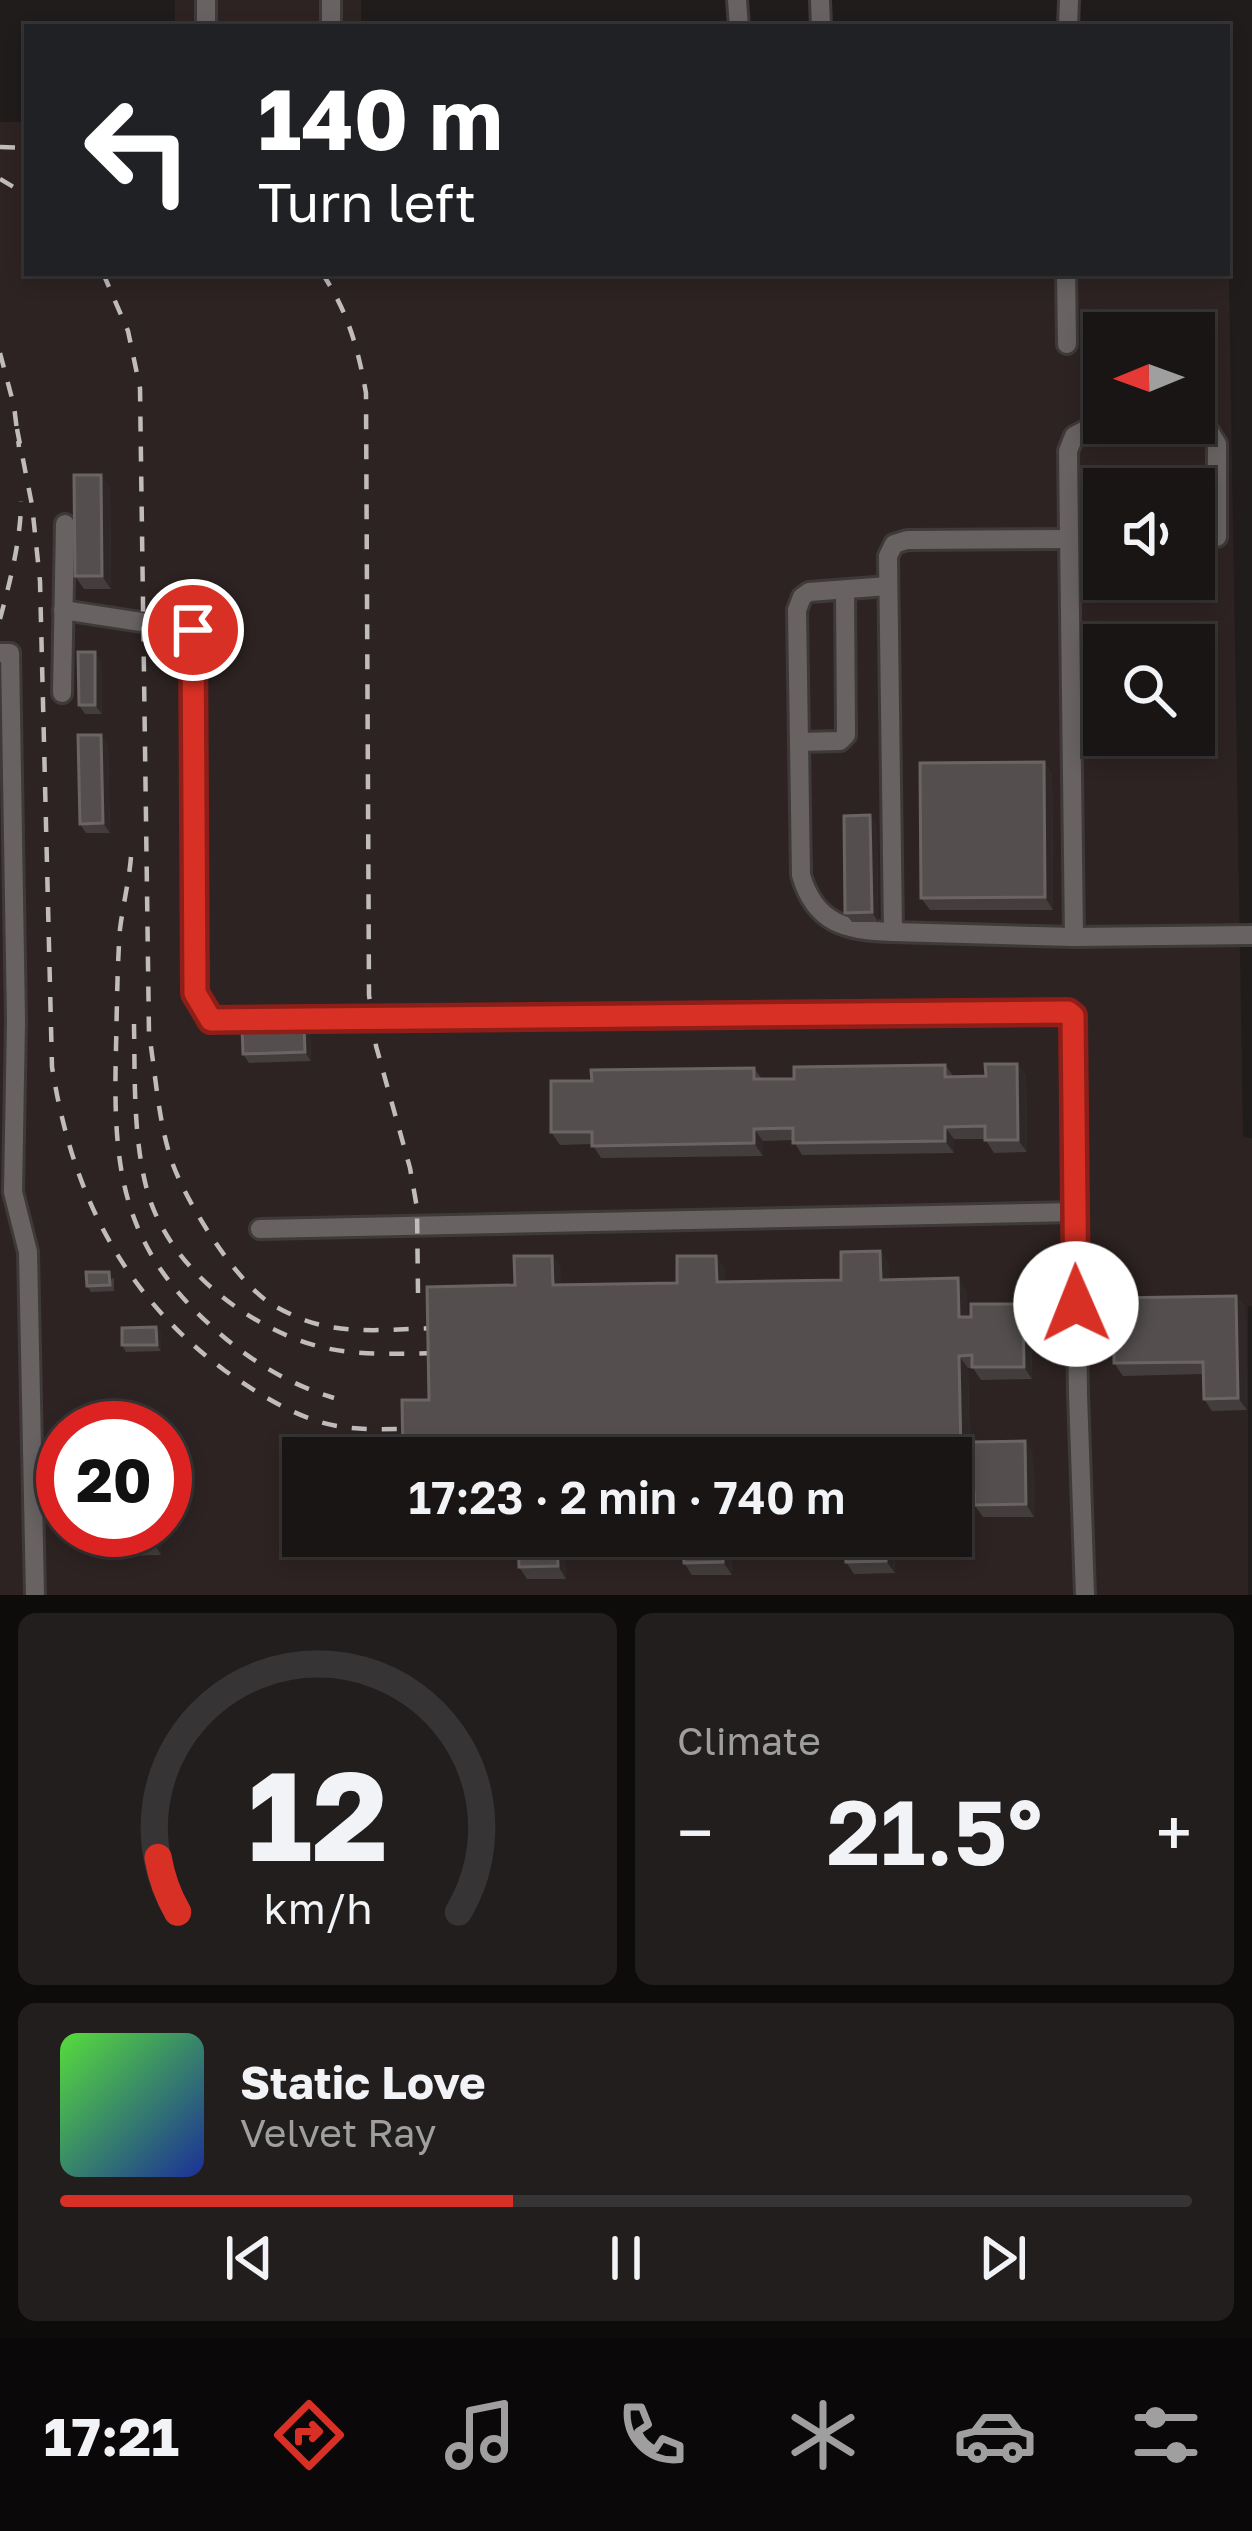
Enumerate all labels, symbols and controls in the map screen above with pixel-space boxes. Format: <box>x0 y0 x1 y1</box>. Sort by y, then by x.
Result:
text: 140 m <box>258 68 503 168</box>
icon: left <box>60 72 216 228</box>
text: Turn left <box>258 169 476 234</box>
north arrow <box>1083 312 1215 444</box>
map controls <box>1083 312 1215 756</box>
button: sound <box>1083 468 1215 600</box>
pin <box>142 579 244 681</box>
icon: arrive <box>160 597 226 663</box>
button: search <box>1083 624 1215 756</box>
position arrow <box>1013 1241 1139 1367</box>
speed limit sign: 20 <box>36 1401 192 1557</box>
text: 17:23 · 2 min · 740 m <box>409 1470 845 1524</box>
text: Climate <box>677 1717 821 1764</box>
text: 12 <box>247 1739 388 1888</box>
text: 21.5° <box>826 1777 1043 1885</box>
text: − <box>677 1792 713 1872</box>
text: + <box>1156 1792 1192 1872</box>
text: km/h <box>263 1882 372 1933</box>
text: Static Love <box>240 2055 486 2109</box>
text: Velvet Ray <box>240 2109 436 2156</box>
icon: previous <box>216 2225 282 2291</box>
icon: pause <box>593 2225 659 2291</box>
icon: next <box>970 2225 1036 2291</box>
icon: directions <box>267 2393 351 2477</box>
icon: music <box>438 2393 522 2477</box>
icon: phone <box>610 2393 694 2477</box>
icon: climate <box>781 2393 865 2477</box>
icon: car <box>953 2393 1037 2477</box>
icon: filters <box>1124 2393 1208 2477</box>
text: 17:21 <box>44 2403 179 2468</box>

